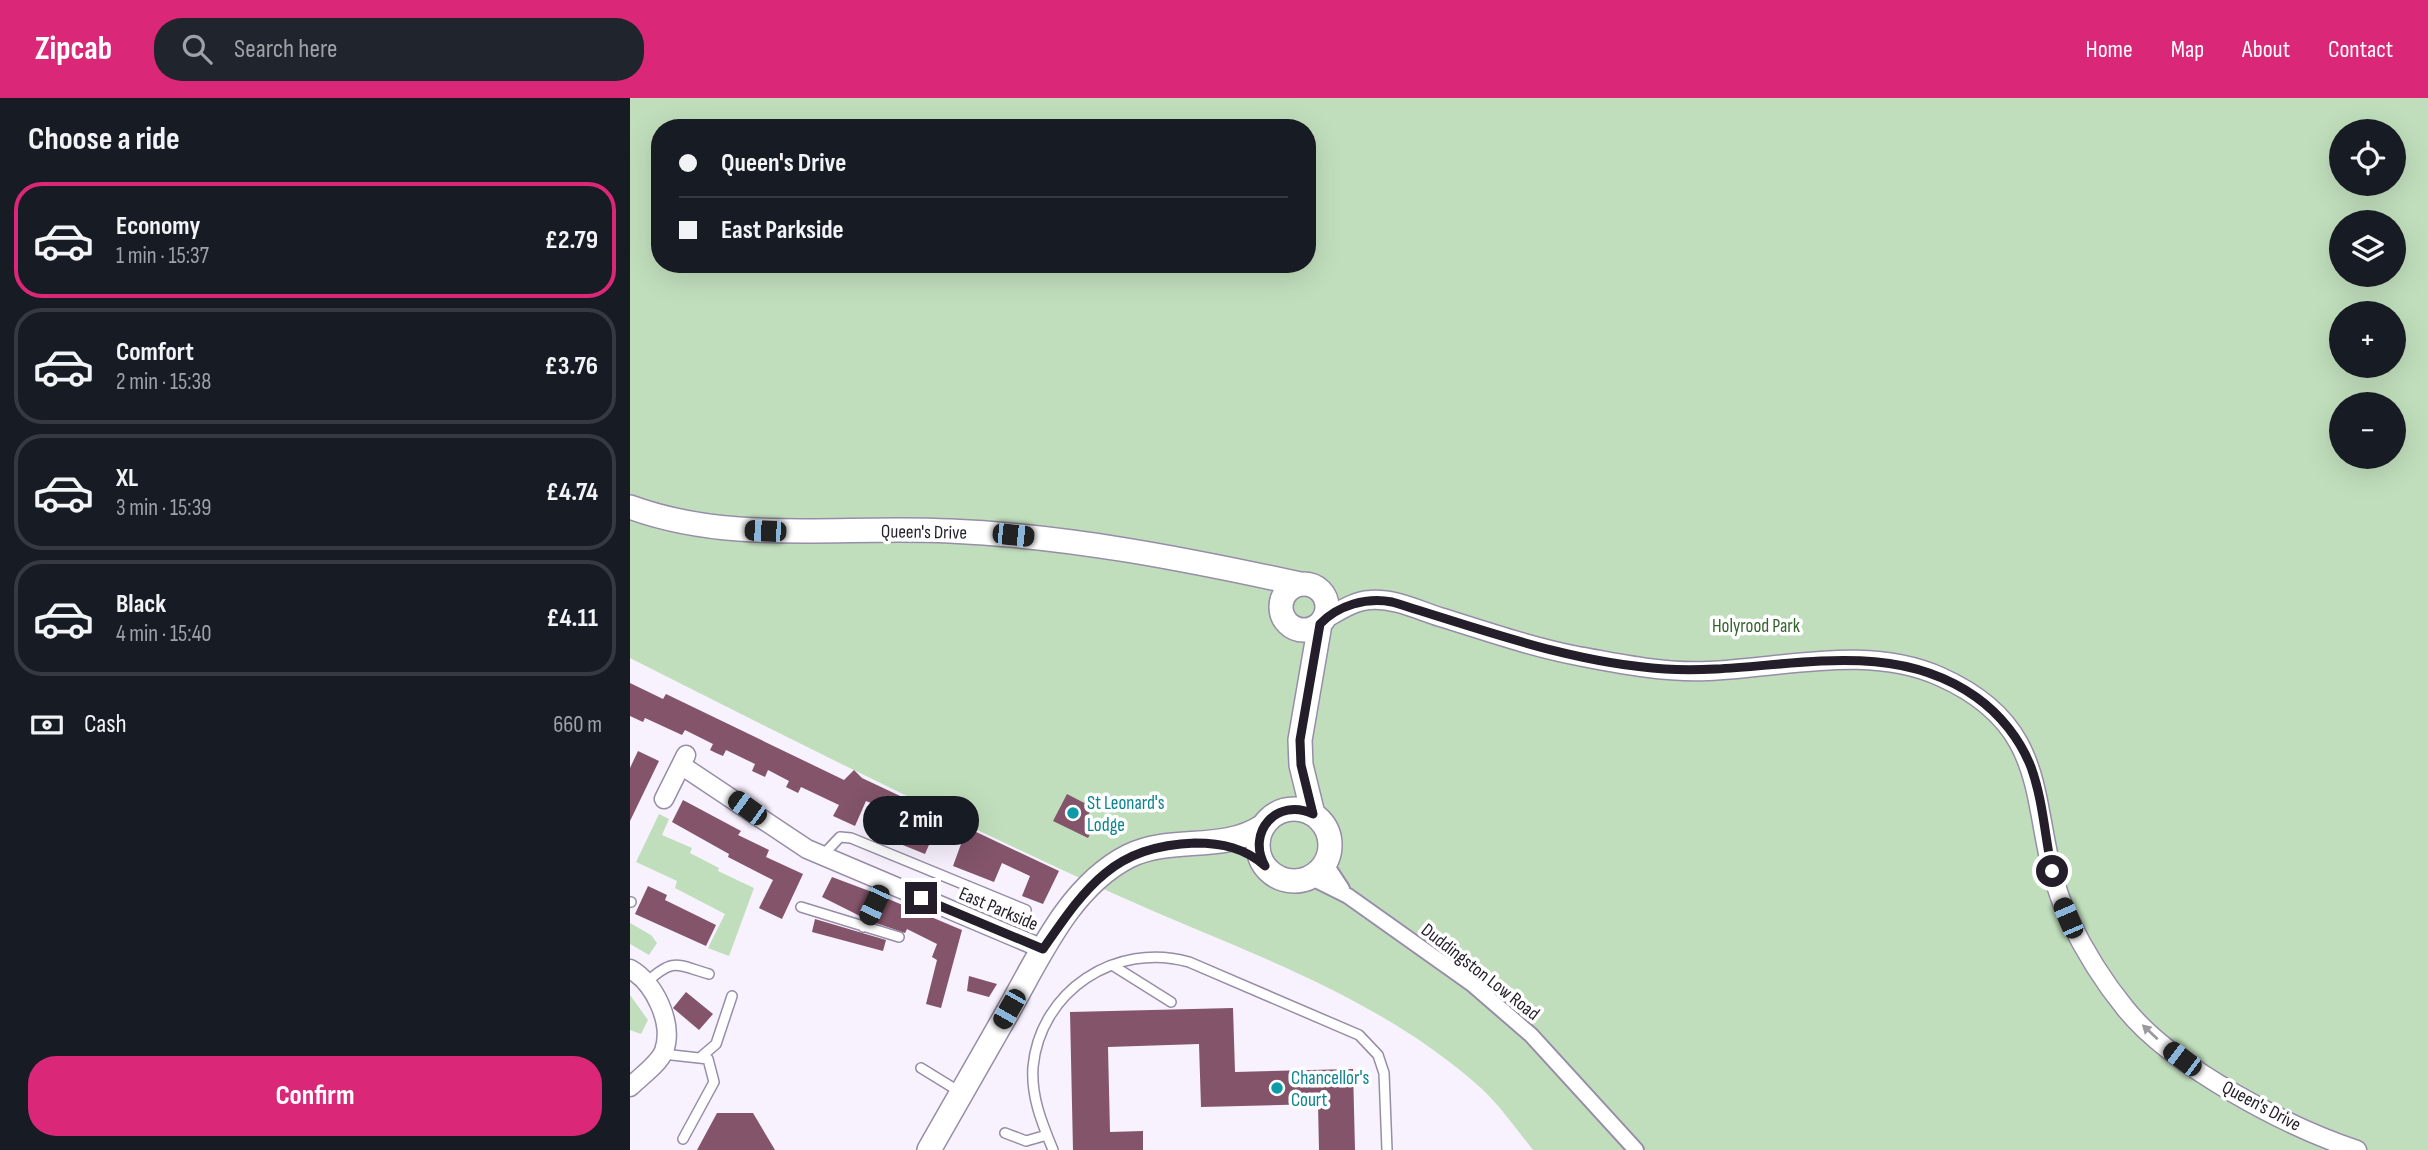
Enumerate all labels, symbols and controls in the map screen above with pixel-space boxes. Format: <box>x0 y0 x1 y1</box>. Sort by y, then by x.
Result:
search box <box>154 18 644 81</box>
text: Zipcab <box>35 29 112 69</box>
icon: search <box>178 30 216 68</box>
text: Search here <box>234 34 337 65</box>
text: Home <box>2085 35 2133 64</box>
text: Map <box>2171 35 2204 64</box>
text: About <box>2242 35 2290 64</box>
text: Contact <box>2328 35 2393 64</box>
map controls <box>2329 119 2406 469</box>
button: locate <box>2329 119 2406 196</box>
text: Choose a ride <box>28 120 180 159</box>
text: Queen's Drive <box>721 148 846 179</box>
icon: car <box>32 209 95 272</box>
button: layers <box>2329 210 2406 287</box>
text: Economy <box>116 211 200 242</box>
text: East Parkside <box>721 215 844 246</box>
text: £2.79 <box>545 225 598 256</box>
text: 1 min · 15:37 <box>116 242 209 270</box>
button: + <box>2329 301 2406 378</box>
icon: car <box>32 335 95 398</box>
text: Comfort <box>116 337 194 368</box>
text: £3.76 <box>545 351 598 382</box>
text: 2 min · 15:38 <box>116 368 211 396</box>
button: − <box>2329 392 2406 469</box>
icon: car <box>32 461 95 524</box>
text: XL <box>116 463 138 494</box>
text: £4.74 <box>546 477 598 508</box>
text: 3 min · 15:39 <box>116 494 212 522</box>
car <box>744 520 787 542</box>
street label: Queen's Drive <box>881 520 967 545</box>
car <box>992 522 1035 548</box>
icon: car <box>32 587 95 650</box>
text: Black <box>116 589 166 620</box>
text: £4.11 <box>546 603 598 634</box>
park label: Holyrood Park <box>1712 615 1801 638</box>
text: 4 min · 15:40 <box>116 620 212 648</box>
icon: cash <box>28 706 66 744</box>
text: Cash <box>84 709 127 740</box>
text: 660 m <box>553 711 602 739</box>
car <box>724 787 771 829</box>
place label: St Leonard's Lodge <box>1087 792 1165 837</box>
callout: 2 min <box>863 796 979 846</box>
marker: St Leonard's Lodge <box>1065 805 1081 821</box>
text: 2 min <box>899 806 943 834</box>
route start <box>2036 855 2068 887</box>
car <box>856 882 893 928</box>
route end <box>905 882 937 914</box>
street label: East Parkside <box>955 882 1042 936</box>
car <box>2051 895 2086 941</box>
street label: Duddingston Low Road <box>1416 919 1544 1026</box>
car <box>990 986 1029 1032</box>
one-way arrow <box>2141 1024 2159 1040</box>
car <box>2159 1038 2206 1080</box>
button: Confirm <box>28 1056 602 1136</box>
place label: Chancellor's Court <box>1291 1067 1369 1112</box>
street label: Queen's Drive <box>2218 1076 2305 1137</box>
marker: Chancellor's Court <box>1269 1080 1285 1096</box>

